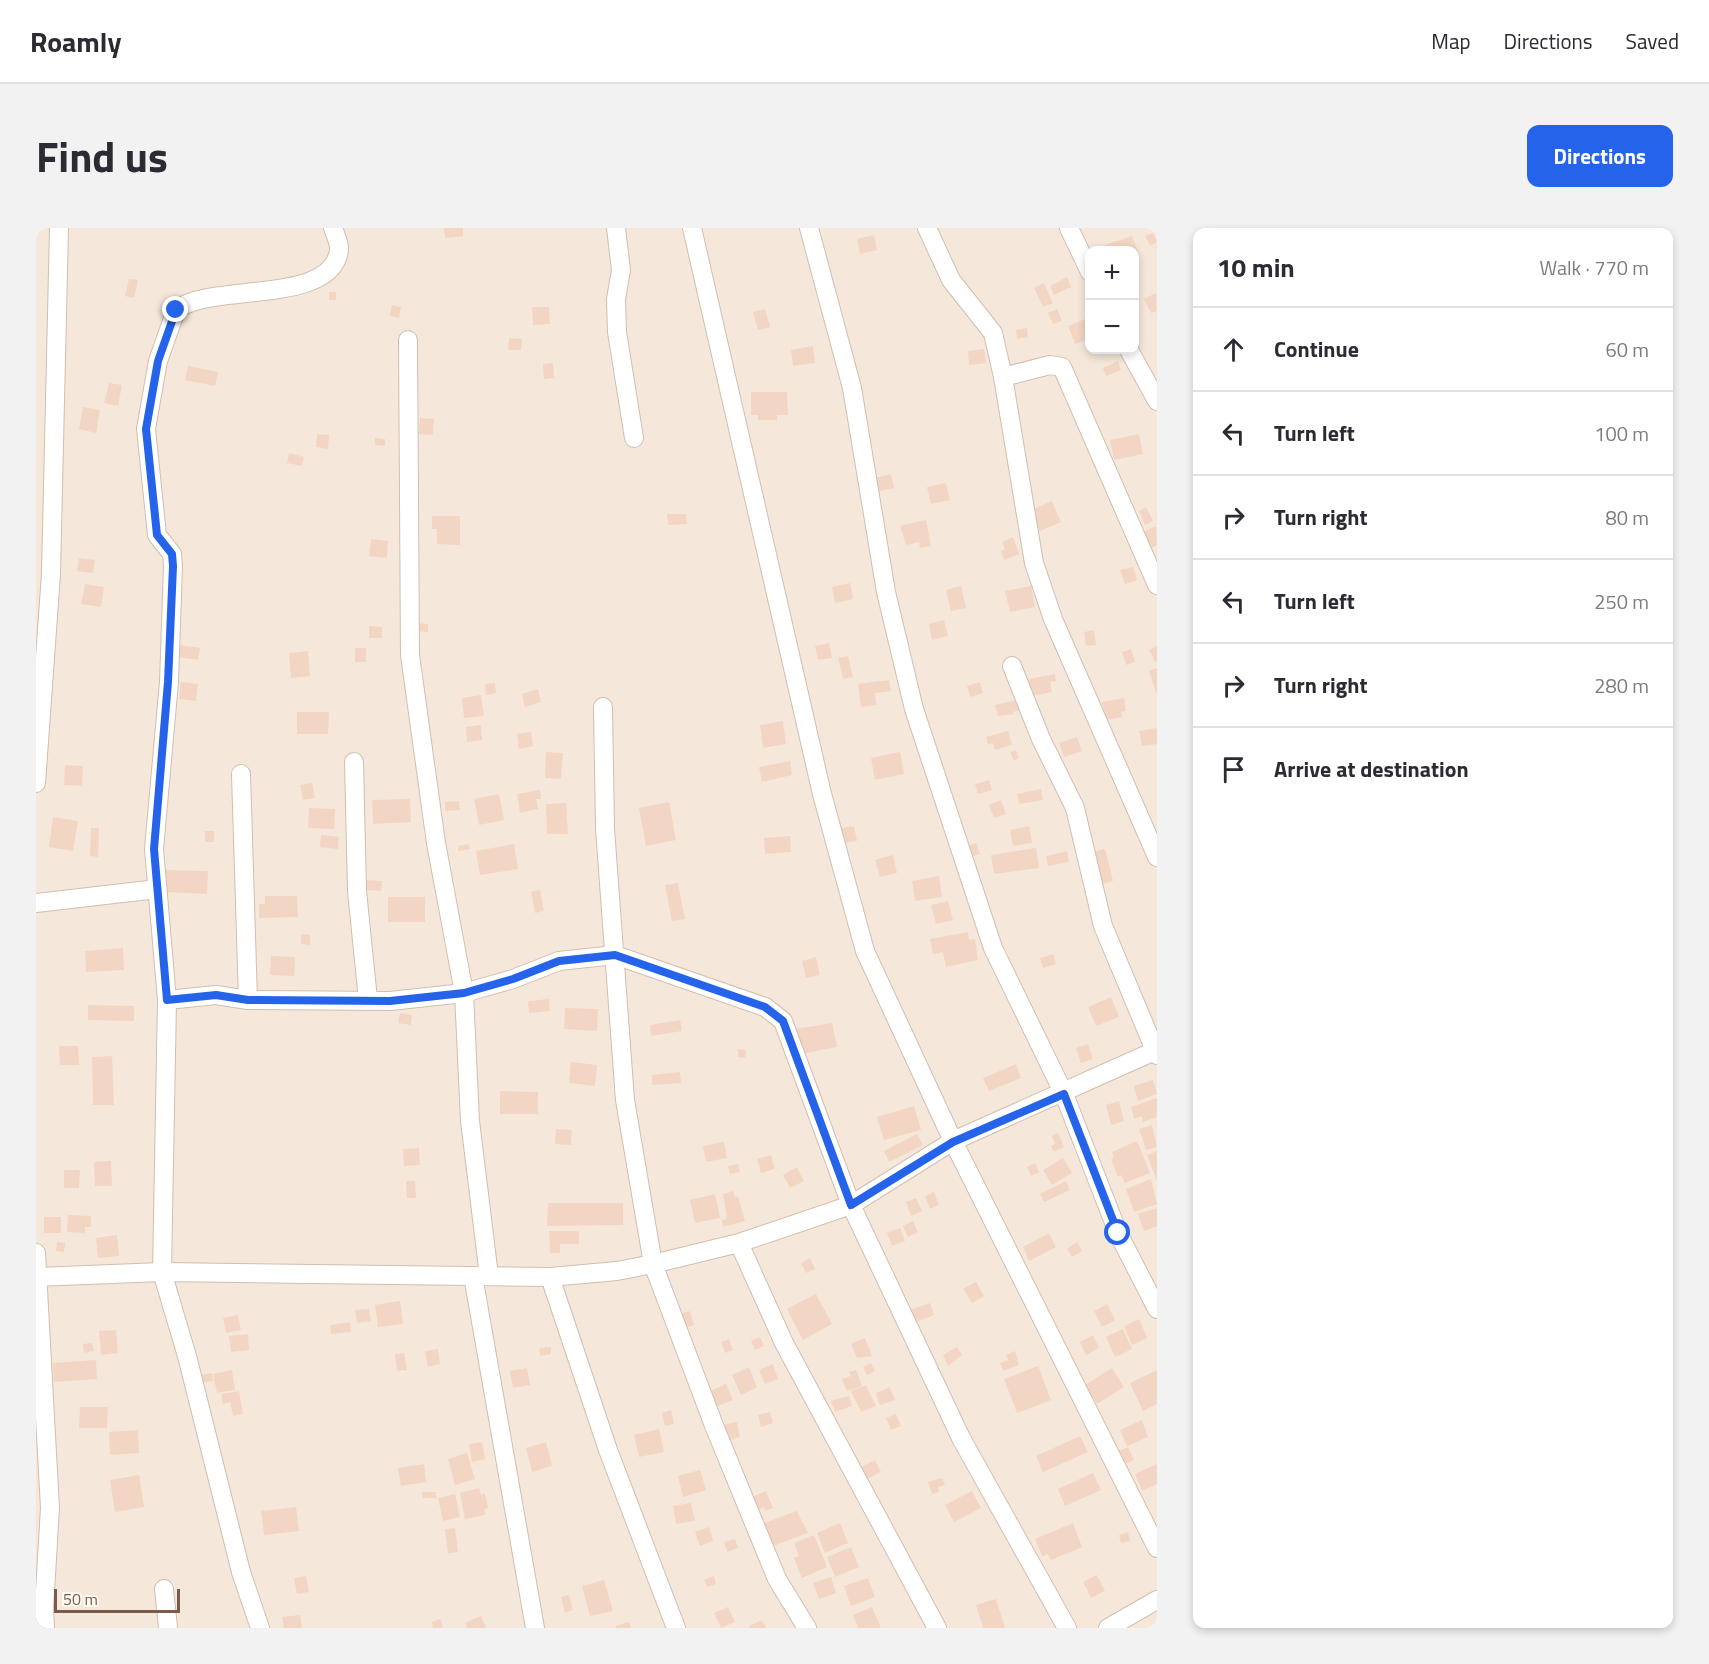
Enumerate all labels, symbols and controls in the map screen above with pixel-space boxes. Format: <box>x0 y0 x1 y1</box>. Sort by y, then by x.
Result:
text: Roamly <box>30 20 121 63</box>
text: Map <box>1431 25 1471 57</box>
text: Directions <box>1504 25 1593 57</box>
text: Saved <box>1626 25 1679 57</box>
text: Find us <box>36 124 168 188</box>
button: Directions <box>1527 125 1673 187</box>
map controls <box>1085 246 1139 354</box>
button: + <box>1085 246 1139 300</box>
text: 10 min <box>1217 248 1295 287</box>
text: Walk · 770 m <box>1540 252 1649 283</box>
route end <box>162 296 188 322</box>
button: − <box>1085 300 1139 354</box>
text: Continue <box>1274 332 1359 366</box>
icon: ahead <box>1217 333 1250 366</box>
text: 60 m <box>1605 334 1649 365</box>
text: Turn left <box>1274 416 1355 450</box>
icon: left <box>1217 417 1250 450</box>
text: 100 m <box>1594 418 1649 449</box>
text: Turn right <box>1274 500 1368 534</box>
icon: right <box>1217 501 1250 534</box>
text: 80 m <box>1605 502 1649 533</box>
text: Turn left <box>1274 584 1355 618</box>
icon: left <box>1217 585 1250 618</box>
text: 250 m <box>1594 586 1649 617</box>
text: Turn right <box>1274 668 1368 702</box>
icon: right <box>1217 669 1250 702</box>
text: 280 m <box>1594 670 1649 701</box>
text: Arrive at destination <box>1274 752 1469 786</box>
icon: arrive <box>1217 753 1250 786</box>
route start <box>1104 1219 1130 1245</box>
scale bar <box>54 1586 180 1614</box>
text: 50 m <box>63 1587 98 1611</box>

